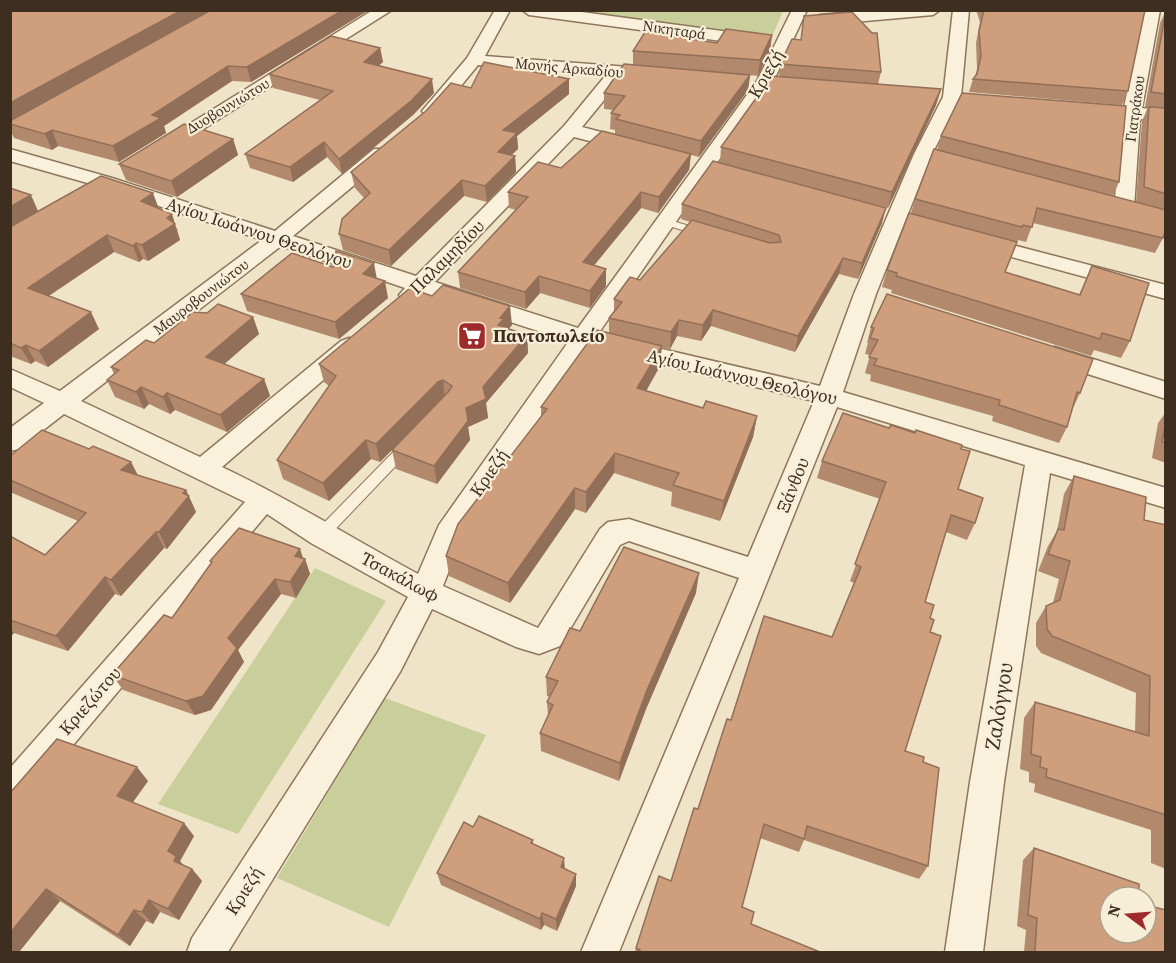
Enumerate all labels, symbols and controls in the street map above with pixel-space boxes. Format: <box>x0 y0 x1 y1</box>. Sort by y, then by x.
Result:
street label: Νικηταρά <box>641 15 708 44</box>
street label: Κριεζή <box>742 45 790 103</box>
street label: Μονής Αρκαδίου <box>514 52 624 83</box>
street label: Δυοβουνιώτου <box>182 72 273 139</box>
street label: Γιατράκου <box>1119 74 1150 143</box>
street label: Αγίου Ιωάννου Θεολόγου <box>163 191 355 274</box>
street label: Παλαμηδίου <box>404 214 490 300</box>
street label: Μαυροβουνιώτου <box>149 254 253 339</box>
supermarket icon: Παντοπωλείο <box>456 320 488 352</box>
place label: Παντοπωλείο <box>493 323 605 348</box>
street label: Αγίου Ιωάννου Θεολόγου <box>645 342 840 411</box>
street label: Κριεζή <box>463 444 514 502</box>
street label: Ξάνθου <box>770 454 815 516</box>
street label: Τσακάλωφ <box>357 545 444 608</box>
street label: Ζαλόγγου <box>977 660 1020 752</box>
street label: Κριεζώτου <box>53 661 126 740</box>
street label: Κριεζή <box>219 862 268 920</box>
north arrow <box>1098 885 1158 945</box>
text: N <box>1101 902 1126 919</box>

